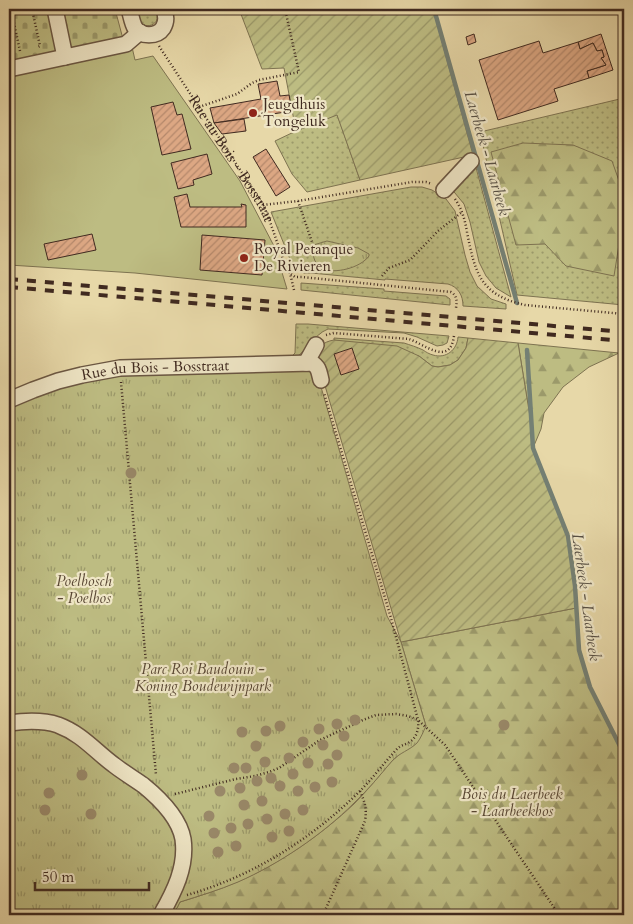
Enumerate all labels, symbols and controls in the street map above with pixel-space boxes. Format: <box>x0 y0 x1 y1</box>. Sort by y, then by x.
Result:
water label: Laerbeek - Laarbeek <box>459 88 515 218</box>
street label: Rue au Bois - Bosstraat <box>184 91 279 225</box>
place label: Jeugdhuis Tongeluk <box>261 94 326 131</box>
marker: Jeugdhuis Tongeluk <box>247 107 259 119</box>
place label: Royal Petanque De Rivieren <box>254 239 353 276</box>
marker: Royal Petanque De Rivieren <box>238 252 250 264</box>
street label: Rue du Bois - Bosstraat <box>80 355 230 385</box>
water label: Laerbeek - Laarbeek <box>566 532 606 663</box>
park label: Poelbosch - Poelbos <box>56 571 113 608</box>
park label: Parc Roi Baudouin - Koning Boudewijnpark <box>135 659 272 696</box>
park label: Bois du Laerbeek - Laarbeekbos <box>461 784 563 821</box>
scale bar <box>35 859 149 891</box>
text: 50 m <box>42 867 74 887</box>

